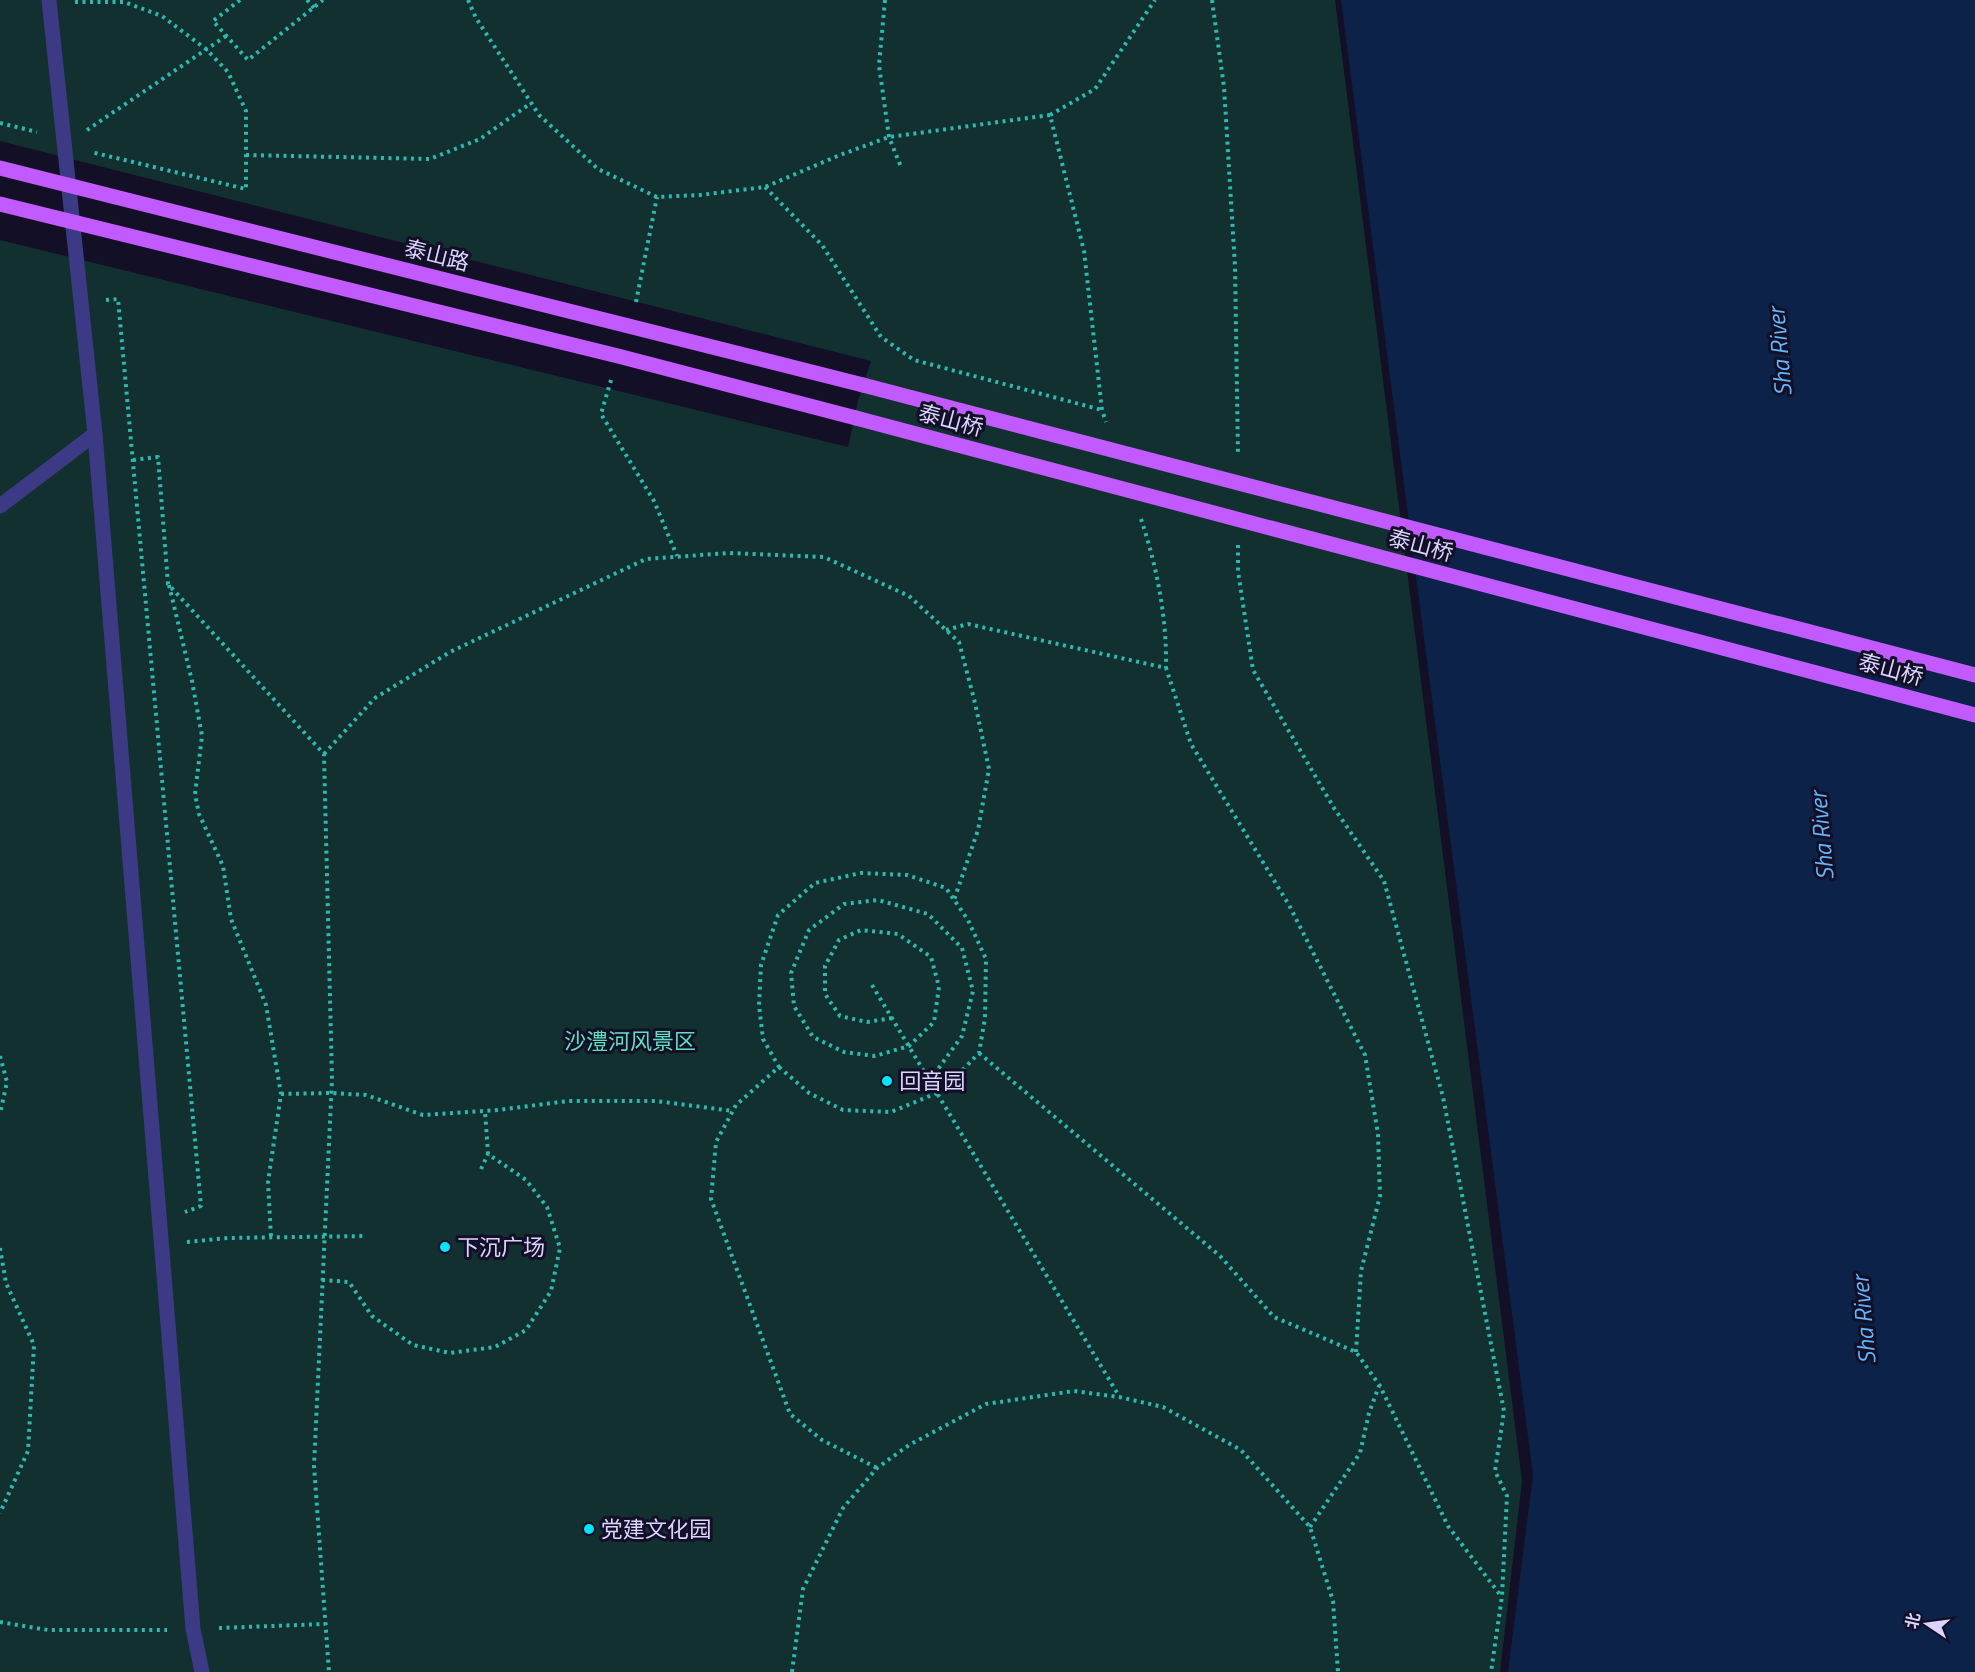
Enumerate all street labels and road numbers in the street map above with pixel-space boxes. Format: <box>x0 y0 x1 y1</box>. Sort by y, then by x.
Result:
street label: 泰山路 <box>401 231 473 279</box>
street label: 泰山桥 <box>915 395 987 445</box>
street label: 泰山桥 <box>1385 520 1457 570</box>
street label: 泰山桥 <box>1855 644 1927 694</box>

